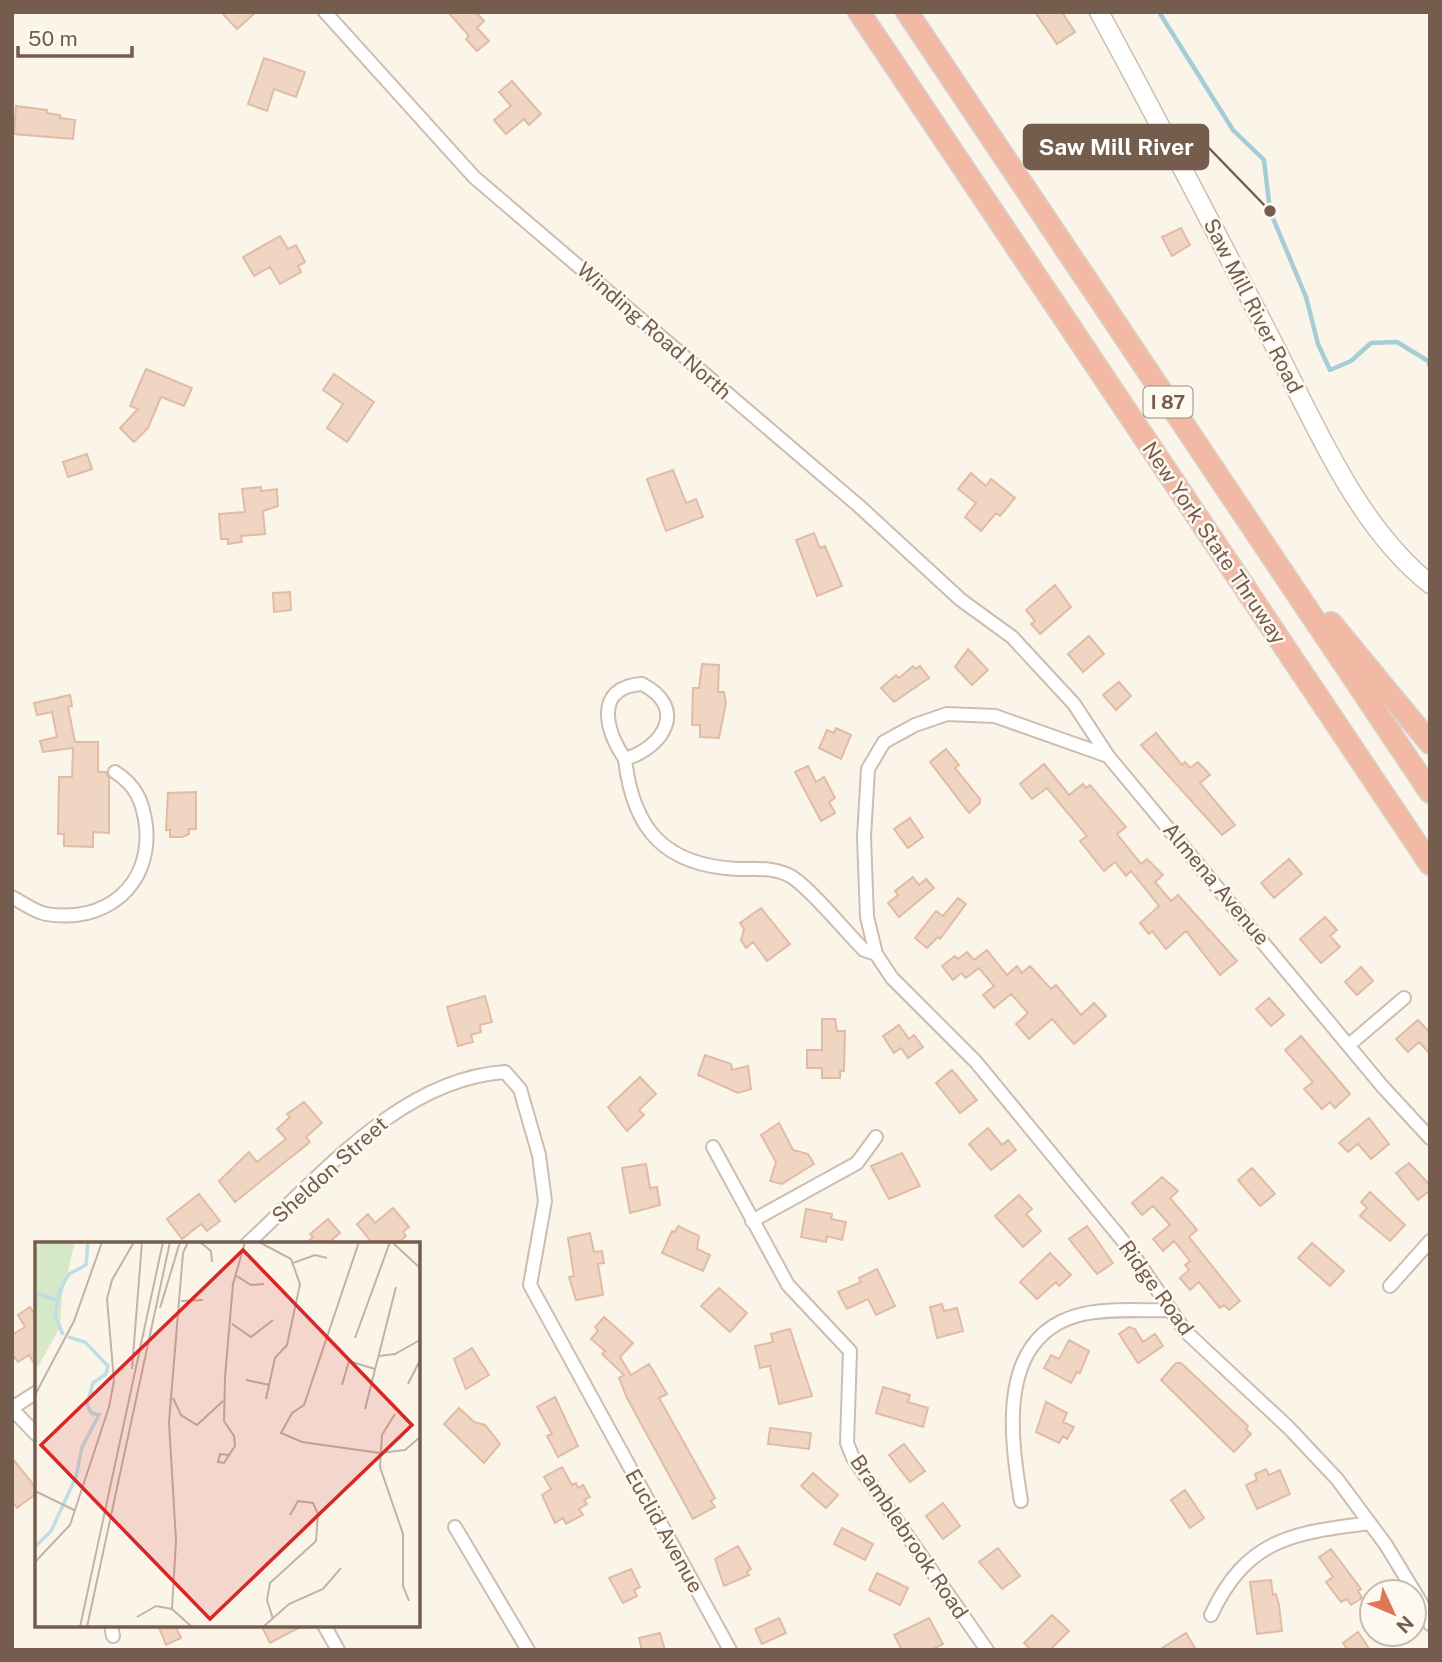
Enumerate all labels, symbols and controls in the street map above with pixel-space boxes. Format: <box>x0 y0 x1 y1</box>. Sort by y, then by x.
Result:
scale bar <box>18 14 131 58</box>
text: 50 m <box>28 26 78 51</box>
callout: Saw Mill River <box>1024 125 1208 169</box>
text: Saw Mill River <box>1038 133 1194 160</box>
street label: Saw Mill River Road <box>1199 214 1308 397</box>
street label: Winding Road North <box>572 257 737 404</box>
road number: I 87 <box>1144 386 1192 418</box>
street label: New York State Thruway <box>1137 437 1291 649</box>
street label: Almena Avenue <box>1158 817 1275 950</box>
street label: Sheldon Street <box>267 1111 393 1228</box>
street label: Ridge Road <box>1114 1235 1199 1340</box>
inset map <box>35 1242 420 1627</box>
street label: Bramblebrook Road <box>845 1450 974 1624</box>
street label: Euclid Avenue <box>620 1465 709 1597</box>
north arrow <box>1358 1578 1428 1648</box>
text: N <box>1392 1612 1418 1638</box>

